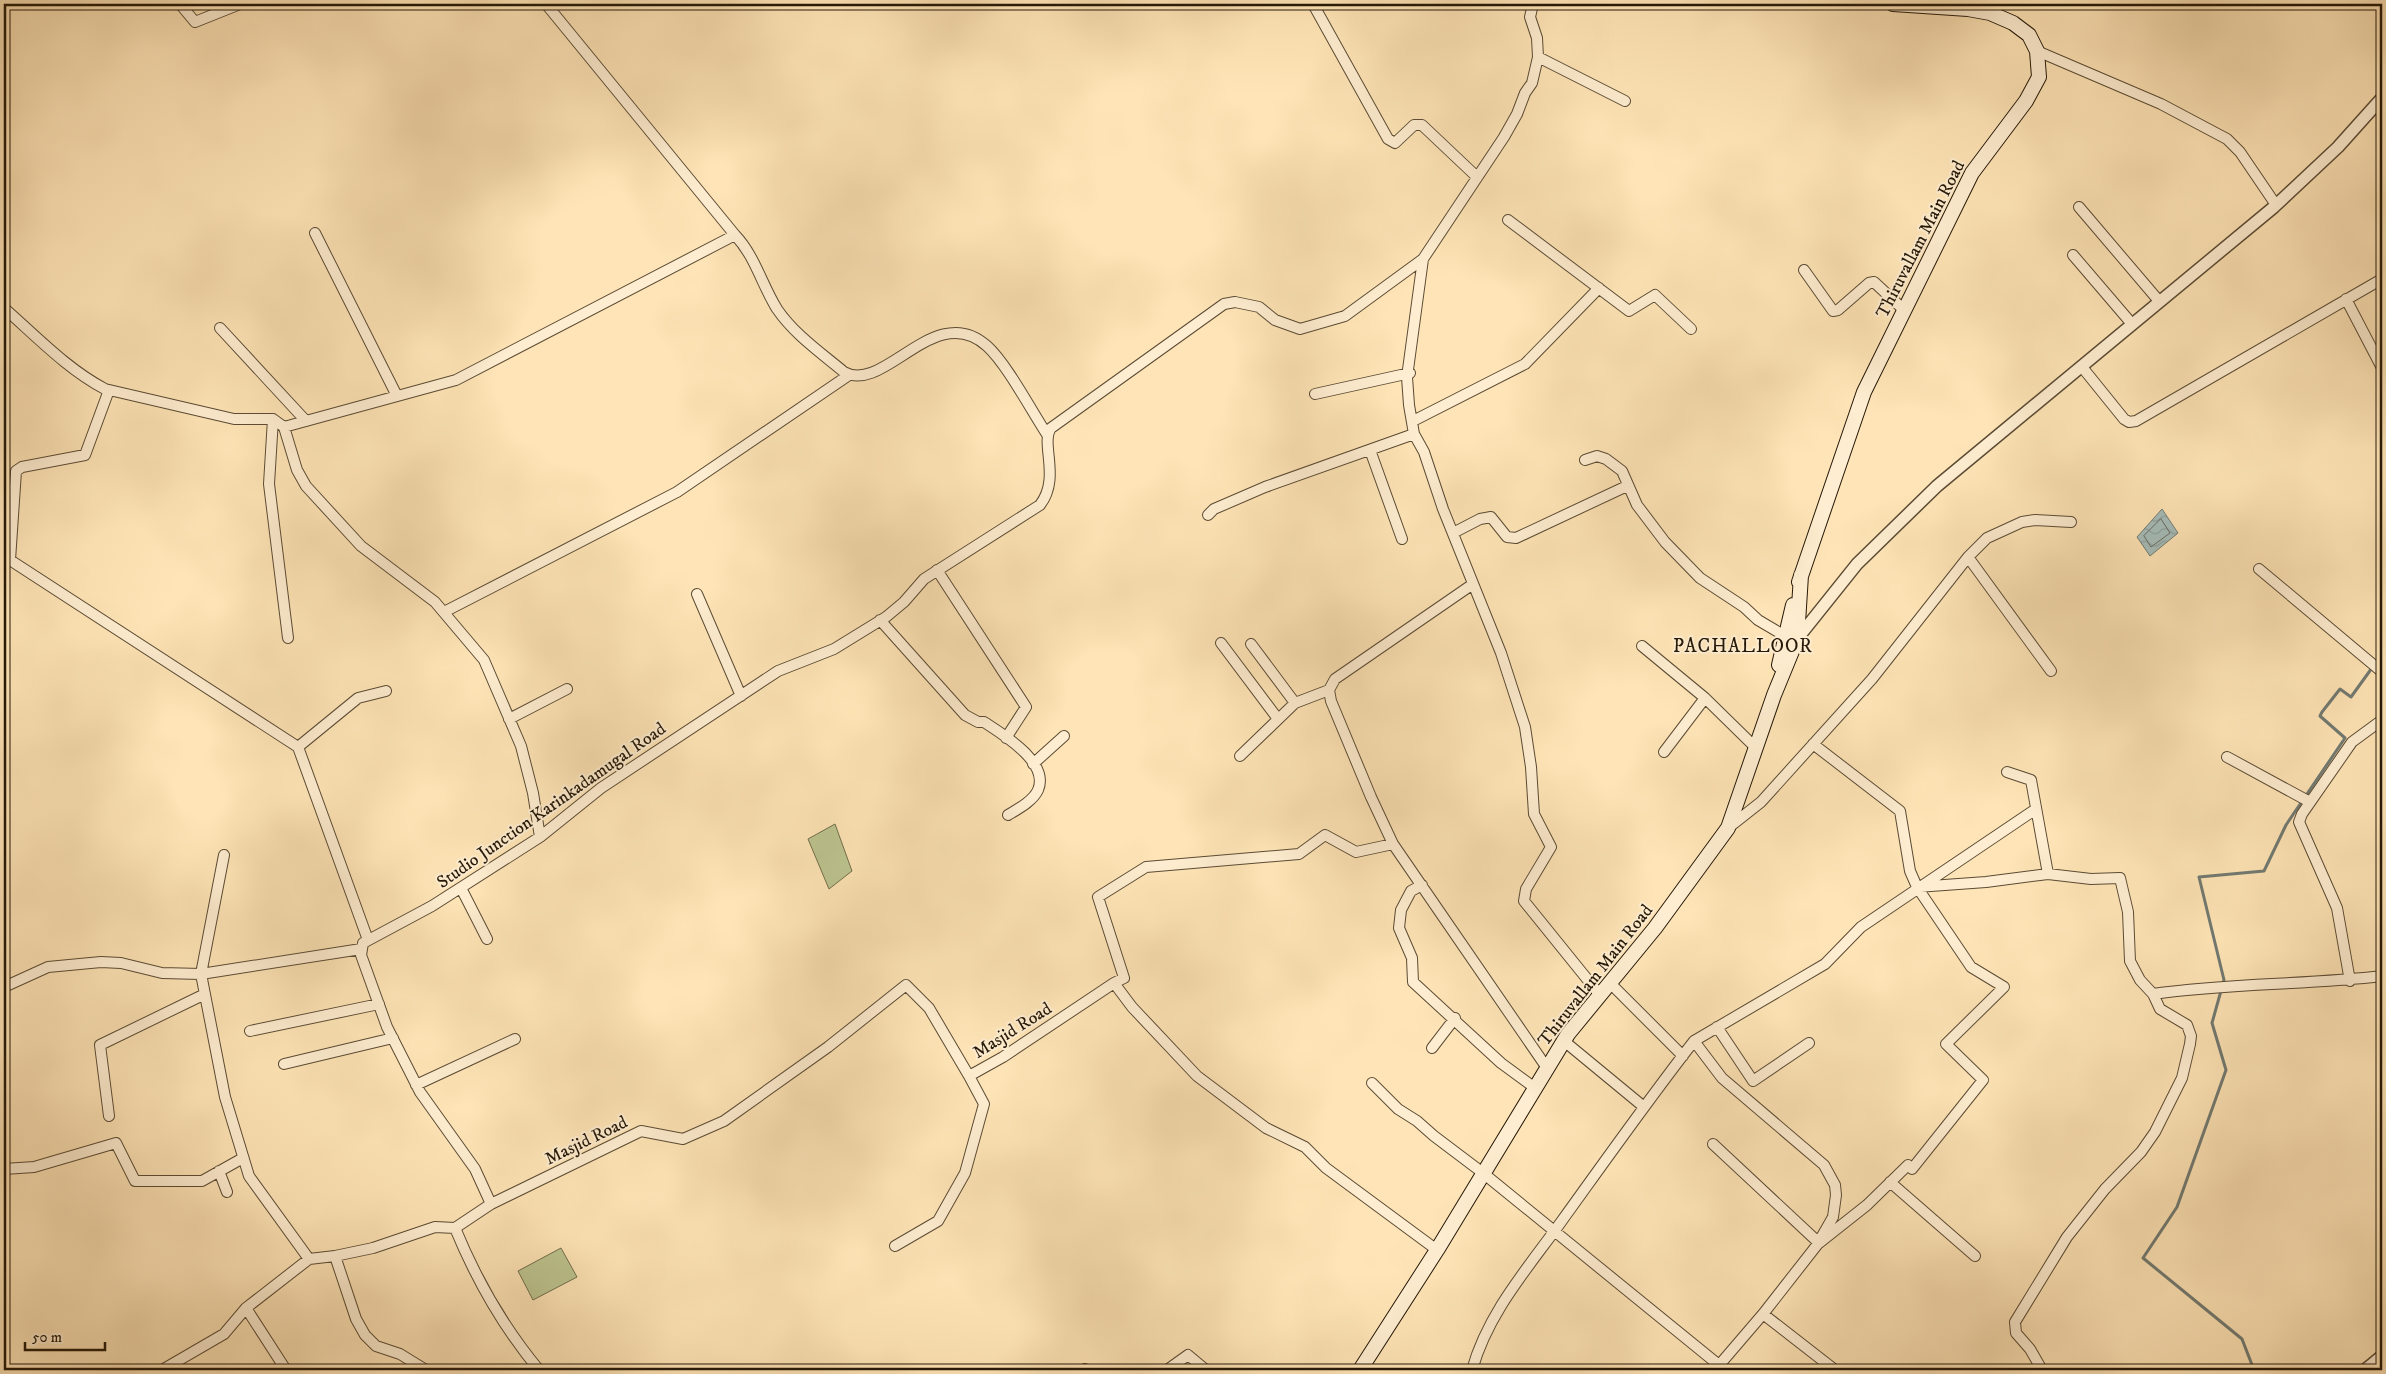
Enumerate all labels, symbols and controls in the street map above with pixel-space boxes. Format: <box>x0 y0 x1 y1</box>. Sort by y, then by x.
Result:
street label: Thiruvallam Main Road <box>1872 157 1970 322</box>
district label: PACHALLOOR <box>1673 635 1813 658</box>
street label: Studio Junction Karinkadamugal Road <box>433 718 670 894</box>
street label: Thiruvallam Main Road <box>1534 900 1658 1051</box>
street label: Masjid Road <box>969 998 1056 1064</box>
street label: Masjid Road <box>542 1111 631 1170</box>
scale bar <box>25 1319 105 1351</box>
text: 50 m <box>32 1328 62 1347</box>

